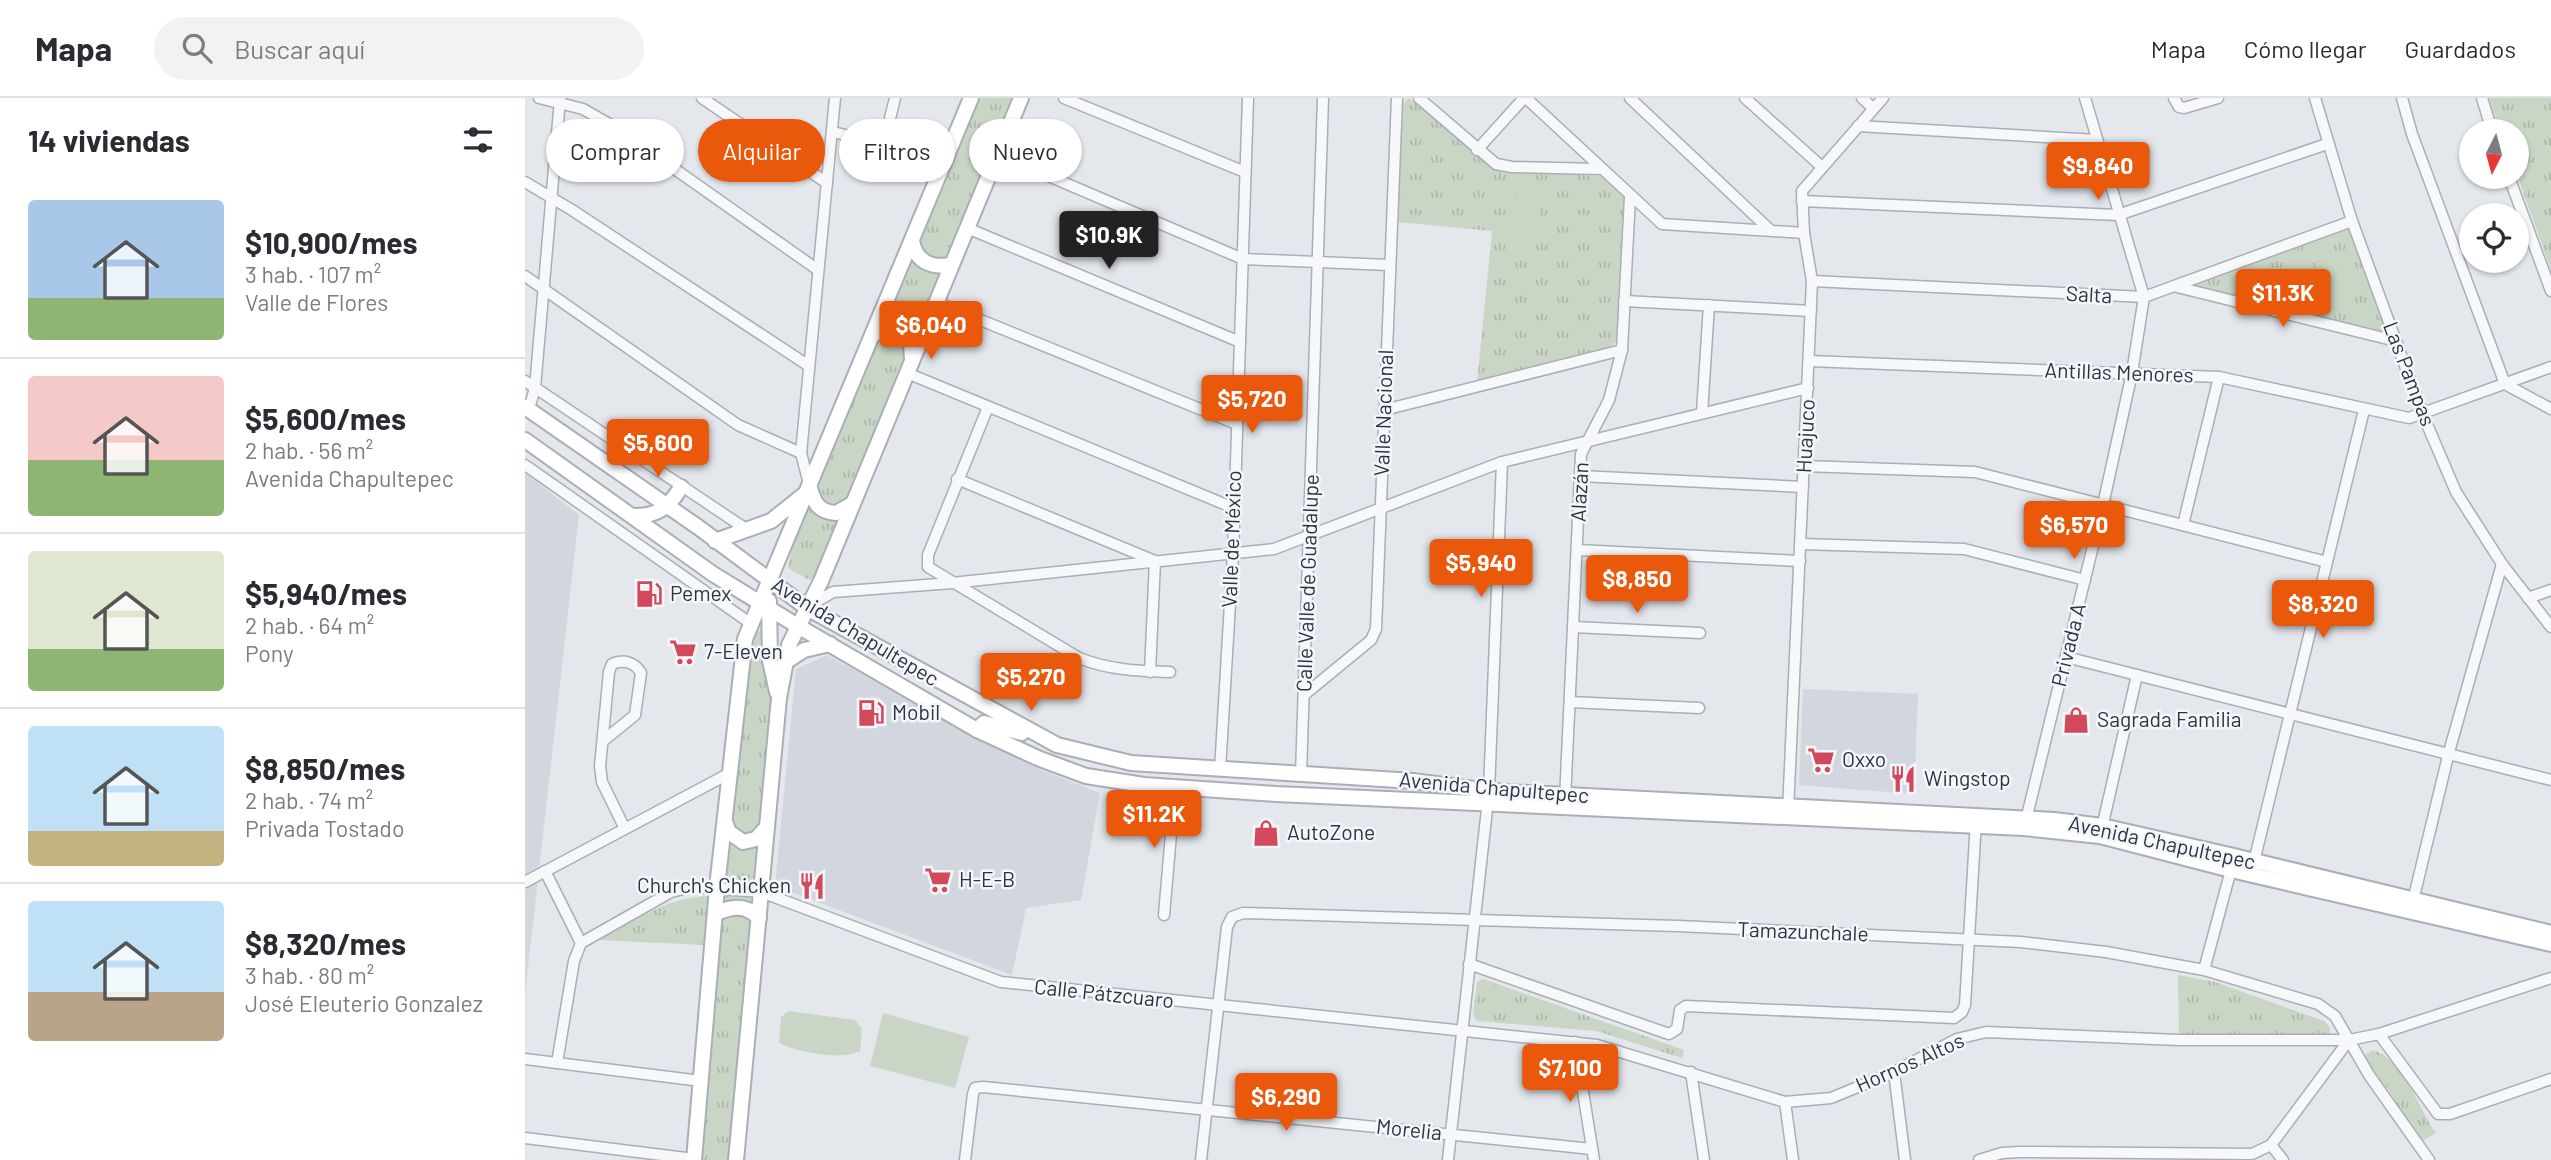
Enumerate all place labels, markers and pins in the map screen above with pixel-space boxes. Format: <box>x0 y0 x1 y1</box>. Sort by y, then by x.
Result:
pin: $9,840 <box>2041 142 2155 202</box>
pin: $10.9K <box>1052 212 1166 271</box>
pin: $11.3K <box>2226 270 2340 329</box>
pin: $6,040 <box>874 302 988 361</box>
pin: $5,720 <box>1195 376 1309 435</box>
pin: $5,600 <box>601 420 715 479</box>
pin: $6,570 <box>2017 502 2131 561</box>
pin: $5,940 <box>1424 540 1538 599</box>
pin: $8,850 <box>1580 556 1694 615</box>
fuel station icon: Pemex <box>634 579 664 609</box>
place label: Pemex <box>670 580 731 605</box>
pin: $8,320 <box>2266 580 2380 640</box>
supermarket icon: 7-Eleven <box>668 637 698 667</box>
place label: 7-Eleven <box>704 638 783 663</box>
pin: $5,270 <box>974 654 1088 713</box>
fuel station icon: Mobil <box>856 698 886 728</box>
place label: Mobil <box>892 699 940 724</box>
shop icon: Sagrada Familia <box>2061 705 2091 735</box>
place label: Sagrada Familia <box>2097 706 2242 731</box>
supermarket icon: Oxxo <box>1806 745 1836 775</box>
place label: Oxxo <box>1842 746 1886 771</box>
restaurant icon: Wingstop <box>1888 764 1918 794</box>
place label: Wingstop <box>1924 765 2011 790</box>
pin: $11.2K <box>1097 790 1211 850</box>
shop icon: AutoZone <box>1251 818 1281 848</box>
place label: AutoZone <box>1287 819 1375 844</box>
supermarket icon: H-E-B <box>923 865 953 895</box>
place label: H-E-B <box>959 866 1015 891</box>
restaurant icon: Church's Chicken <box>797 871 827 901</box>
place label: Church's Chicken <box>637 872 791 897</box>
pin: $7,100 <box>1513 1044 1627 1104</box>
pin: $6,290 <box>1229 1074 1343 1133</box>

